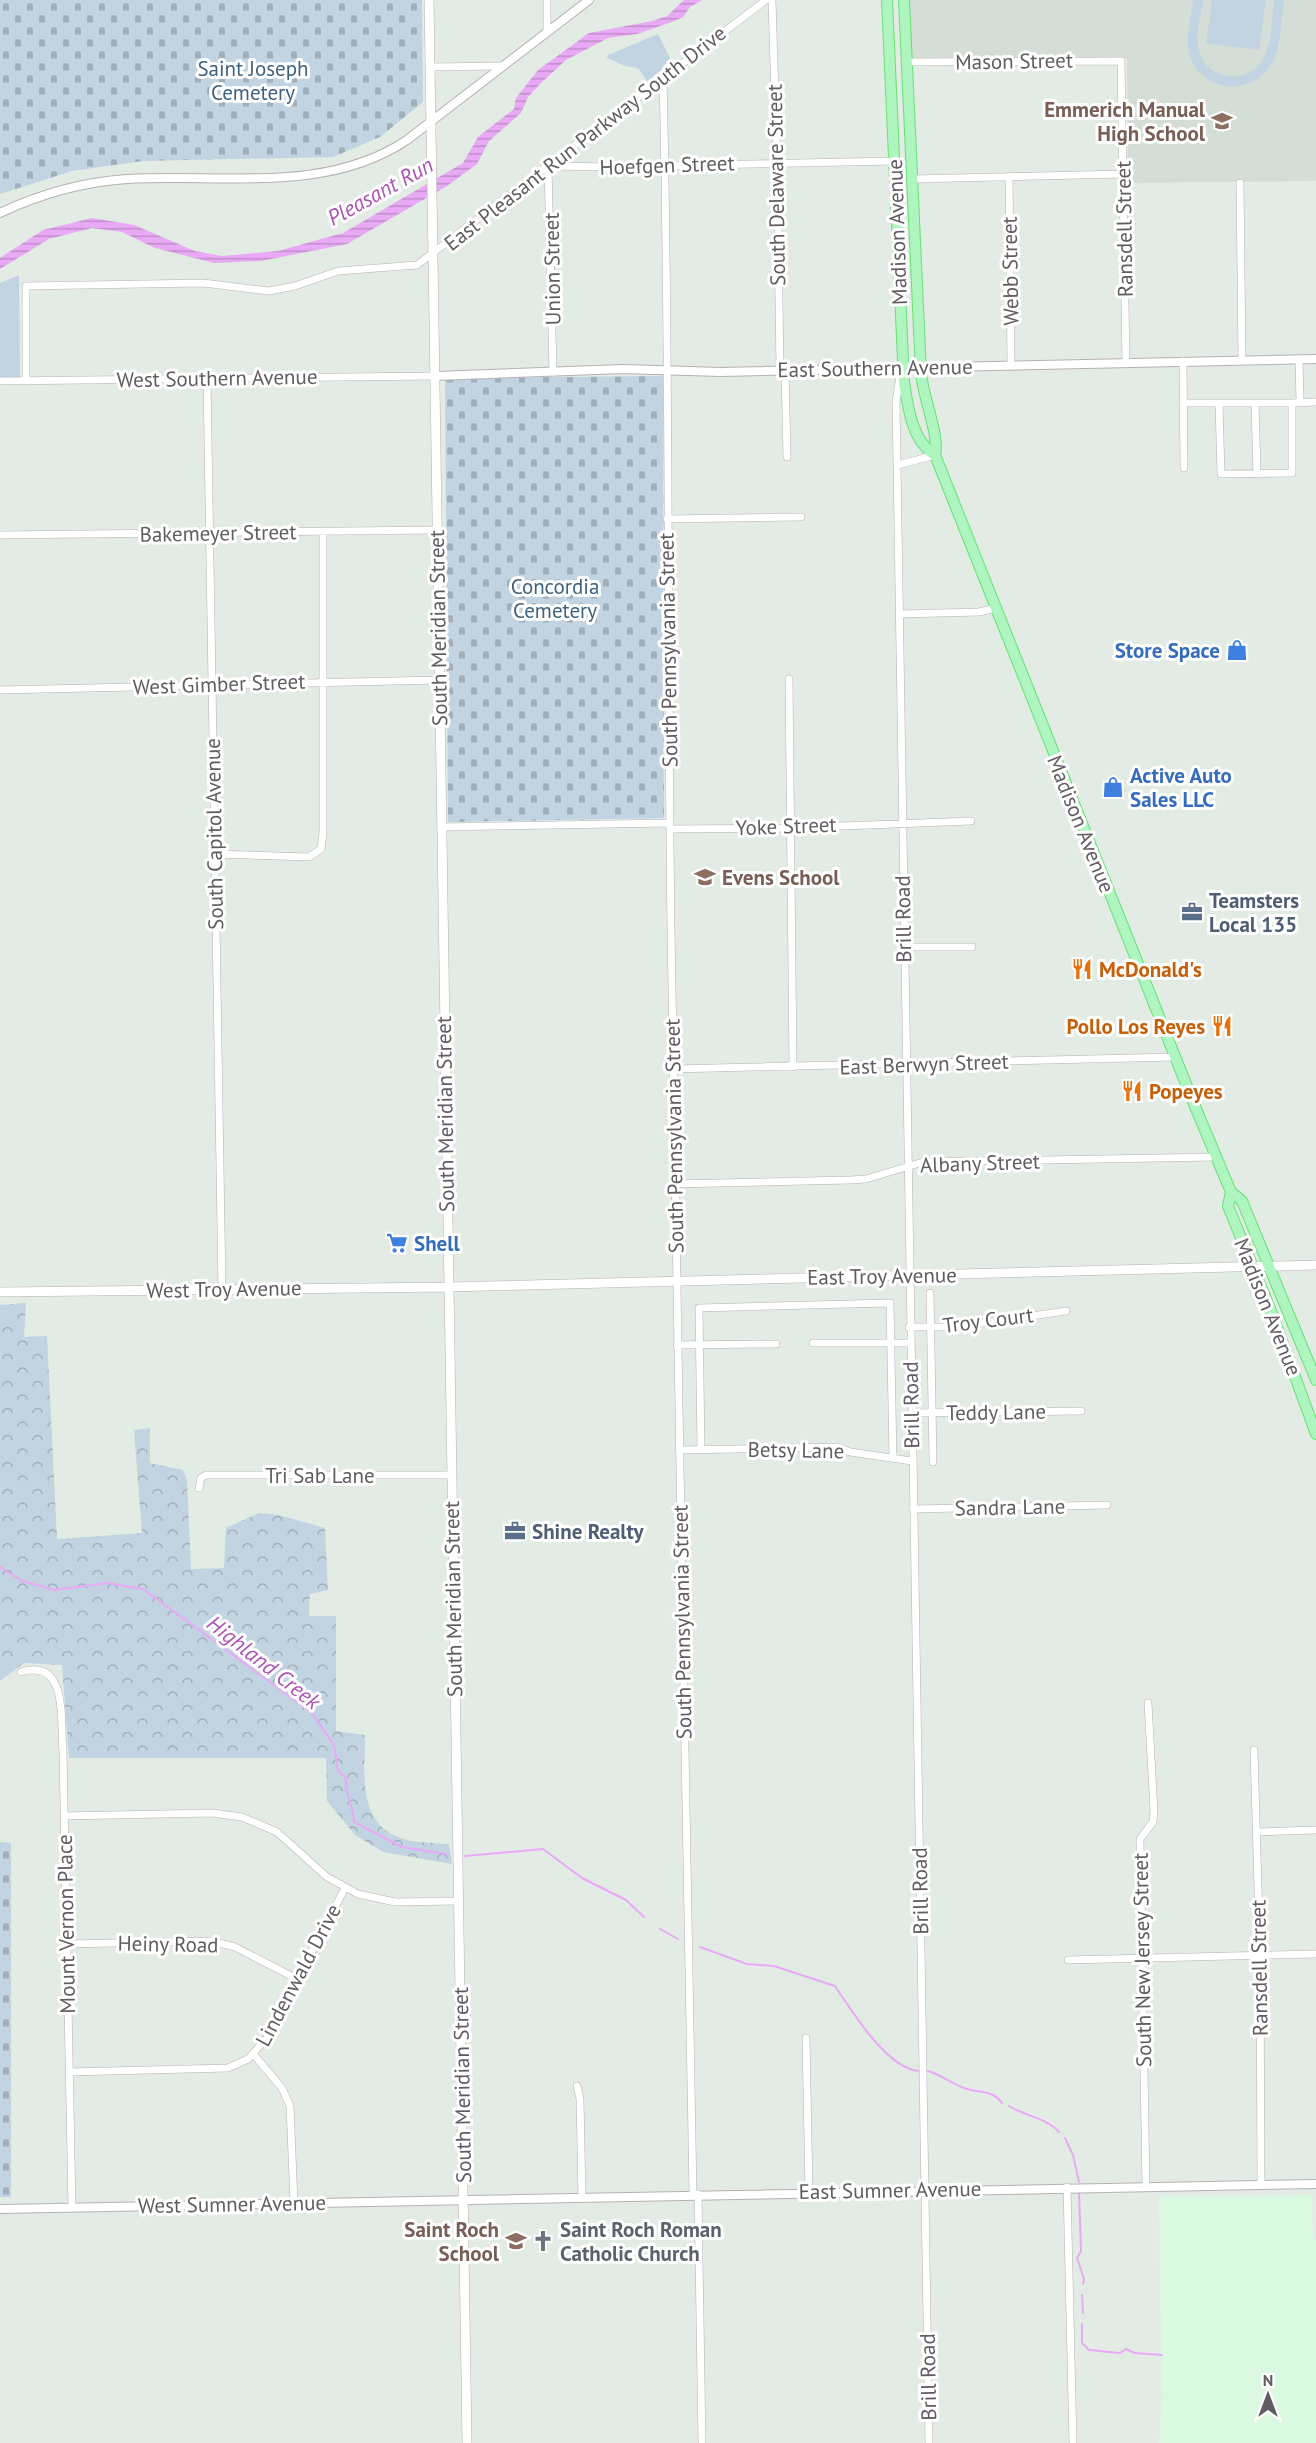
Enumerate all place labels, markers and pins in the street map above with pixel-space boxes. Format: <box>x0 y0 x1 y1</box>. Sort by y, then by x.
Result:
place label: Emmerich Manual High School <box>1044 96 1206 147</box>
school or university icon: Emmerich Manual High School <box>1210 109 1234 133</box>
place label: Store Space <box>1115 637 1220 664</box>
shop icon: Store Space <box>1225 638 1249 662</box>
place label: Active Auto Sales LLC <box>1130 762 1232 813</box>
shop icon: Active Auto Sales LLC <box>1101 775 1125 799</box>
place label: Evens School <box>722 864 840 891</box>
school or university icon: Evens School <box>693 865 717 889</box>
place label: Teamsters Local 135 <box>1209 887 1299 938</box>
office icon: Teamsters Local 135 <box>1180 900 1204 924</box>
place label: McDonald's <box>1099 956 1202 983</box>
restaurant icon: McDonald's <box>1070 957 1094 981</box>
place label: Pollo Los Reyes <box>1067 1013 1205 1040</box>
restaurant icon: Pollo Los Reyes <box>1210 1014 1234 1038</box>
place label: Popeyes <box>1149 1078 1223 1105</box>
restaurant icon: Popeyes <box>1120 1079 1144 1103</box>
place label: Shell <box>414 1230 460 1257</box>
supermarket icon: Shell <box>385 1231 409 1255</box>
place label: Shine Realty <box>532 1518 644 1545</box>
office icon: Shine Realty <box>503 1519 527 1543</box>
place label: Saint Roch School <box>404 2216 500 2267</box>
place label: Saint Roch Roman Catholic Church <box>560 2216 722 2267</box>
school or university icon: Saint Roch School <box>504 2229 528 2253</box>
church icon: Saint Roch Roman Catholic Church <box>531 2229 555 2253</box>

